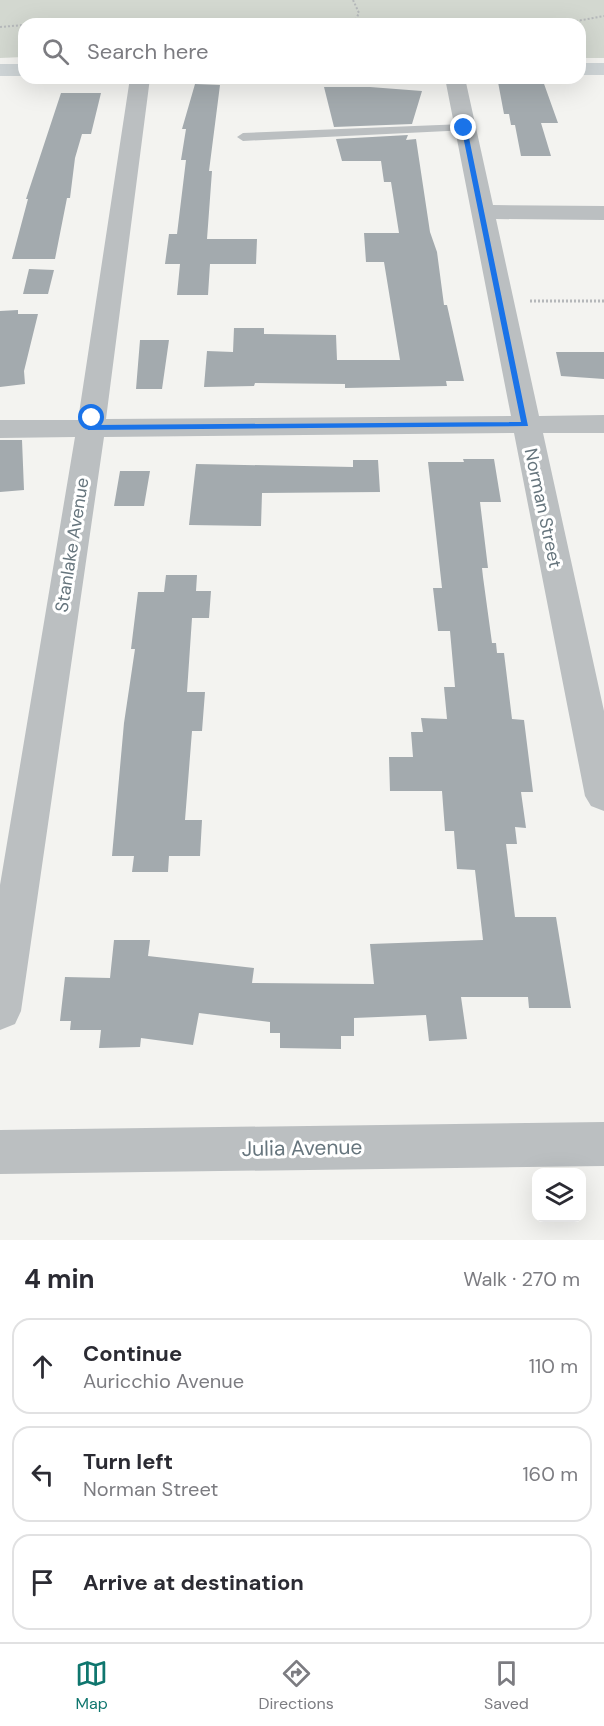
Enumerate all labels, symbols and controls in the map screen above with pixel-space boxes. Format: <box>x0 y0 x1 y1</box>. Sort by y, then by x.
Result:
search box <box>18 18 586 84</box>
icon: search <box>39 35 72 68</box>
text: Search here <box>87 37 208 66</box>
route end <box>450 114 476 140</box>
route start <box>78 404 104 430</box>
street label: Norman Street <box>519 446 567 570</box>
street label: Stanlake Avenue <box>50 476 94 614</box>
street label: Julia Avenue <box>241 1133 363 1163</box>
map controls <box>532 1168 586 1222</box>
button: layers <box>532 1168 586 1222</box>
text: 4 min <box>24 1262 95 1296</box>
text: Walk · 270 m <box>463 1266 580 1292</box>
text: Continue <box>83 1339 182 1368</box>
icon: ahead <box>26 1350 59 1383</box>
text: 110 m <box>529 1353 578 1379</box>
text: Auricchio Avenue <box>83 1368 244 1394</box>
text: Turn left <box>83 1447 173 1476</box>
icon: left <box>26 1458 59 1491</box>
text: 160 m <box>522 1461 578 1487</box>
text: Norman Street <box>83 1476 218 1502</box>
icon: arrive <box>26 1566 59 1599</box>
text: Arrive at destination <box>83 1568 304 1597</box>
tab: Map <box>75 1657 108 1714</box>
tab: Directions <box>258 1657 334 1714</box>
tab: Saved <box>484 1657 529 1714</box>

